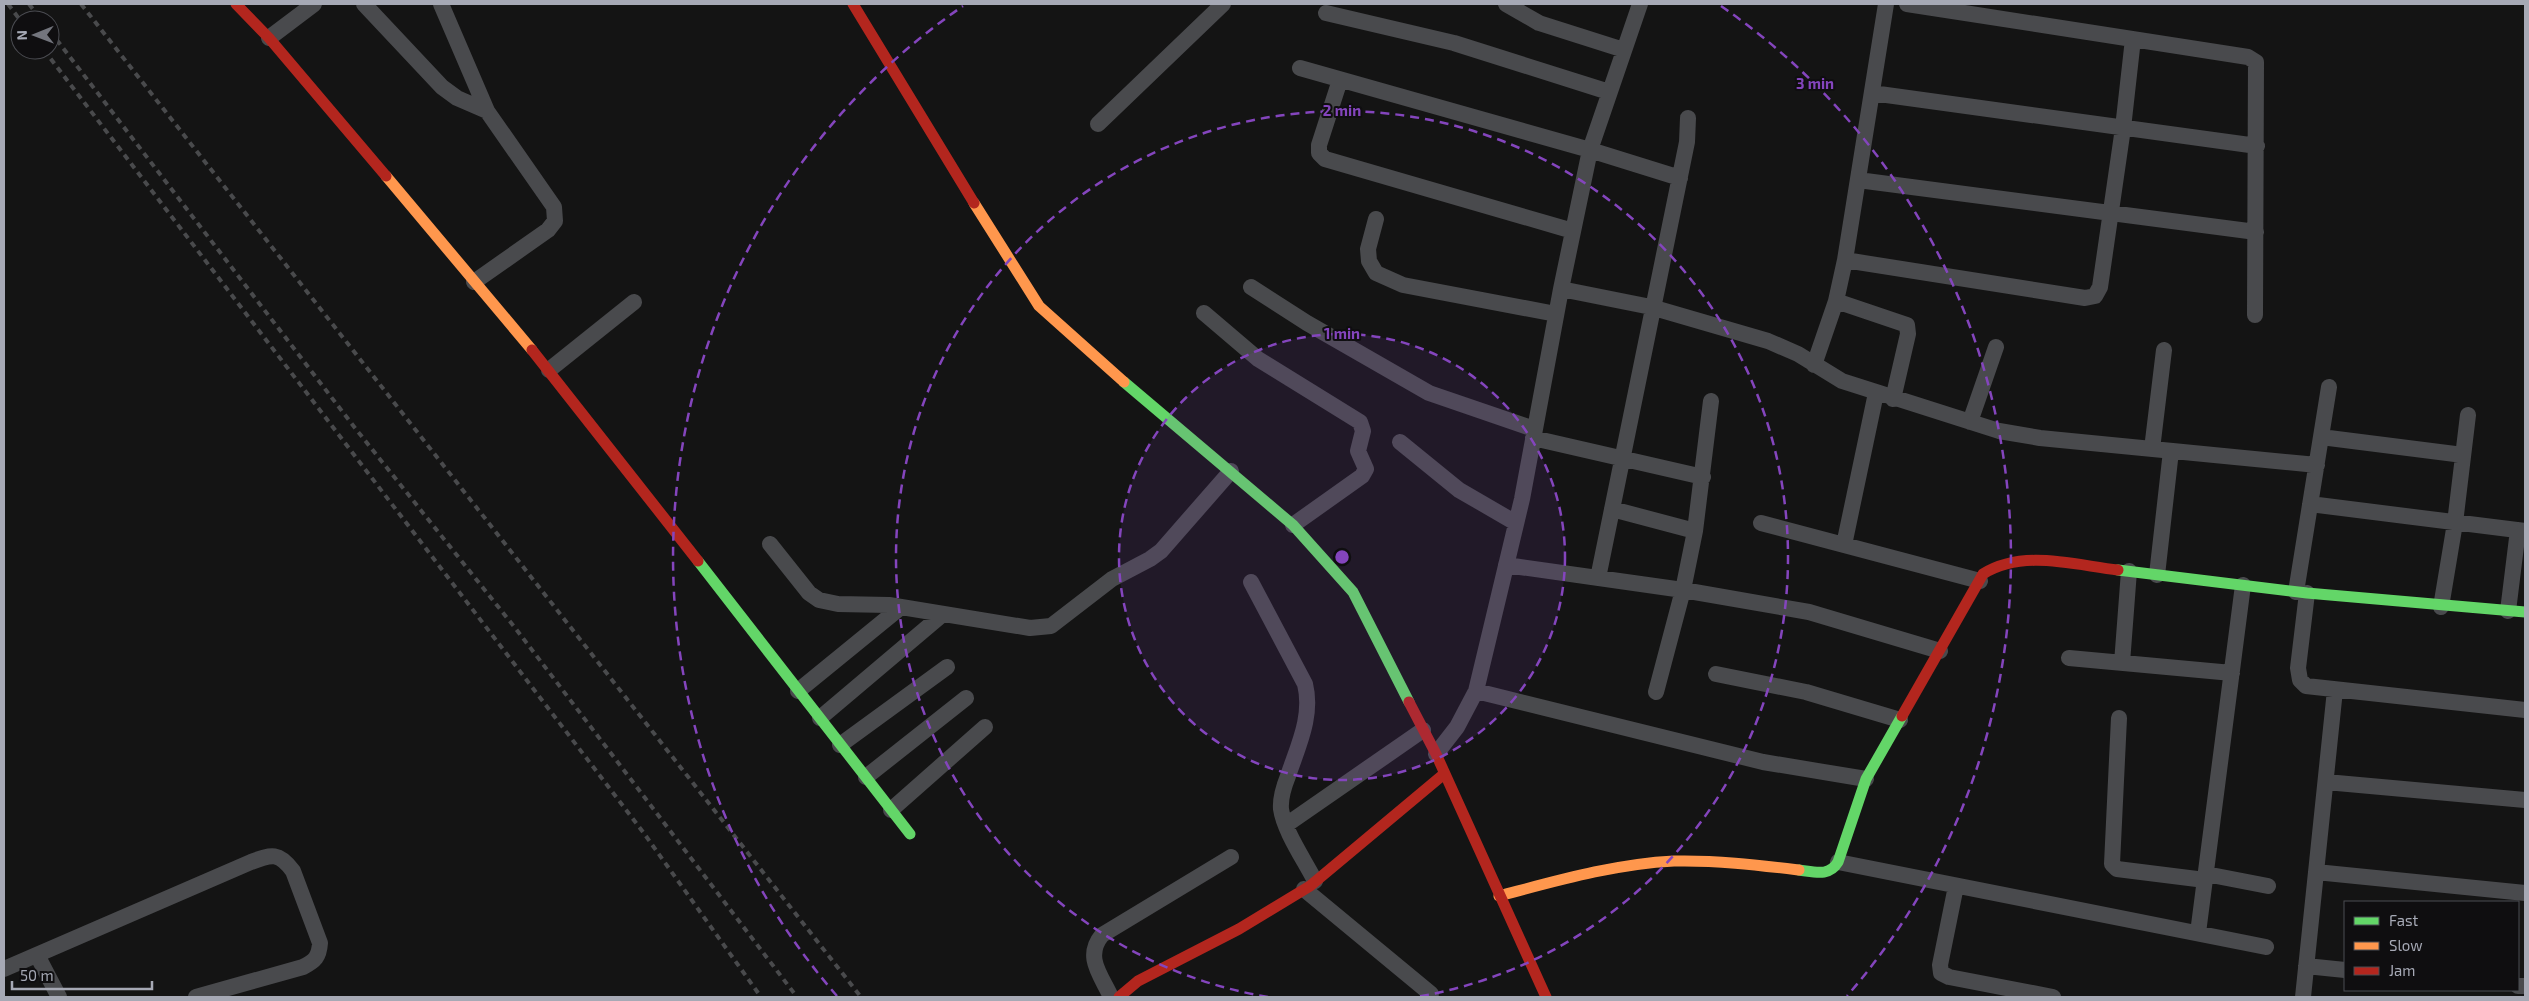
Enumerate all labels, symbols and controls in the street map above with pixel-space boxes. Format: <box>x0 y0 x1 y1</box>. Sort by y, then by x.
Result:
north arrow <box>10 10 60 60</box>
text: N <box>13 30 30 40</box>
text: 3 min <box>1796 74 1834 92</box>
text: 2 min <box>1323 101 1361 119</box>
text: 1 min <box>1324 324 1360 342</box>
centre of rings <box>1333 548 1351 566</box>
legend <box>2344 901 2519 991</box>
text: Fast <box>2389 911 2419 929</box>
text: Slow <box>2389 936 2423 954</box>
scale bar <box>12 958 152 990</box>
text: Jam <box>2389 961 2415 979</box>
text: 50 m <box>20 966 54 984</box>

